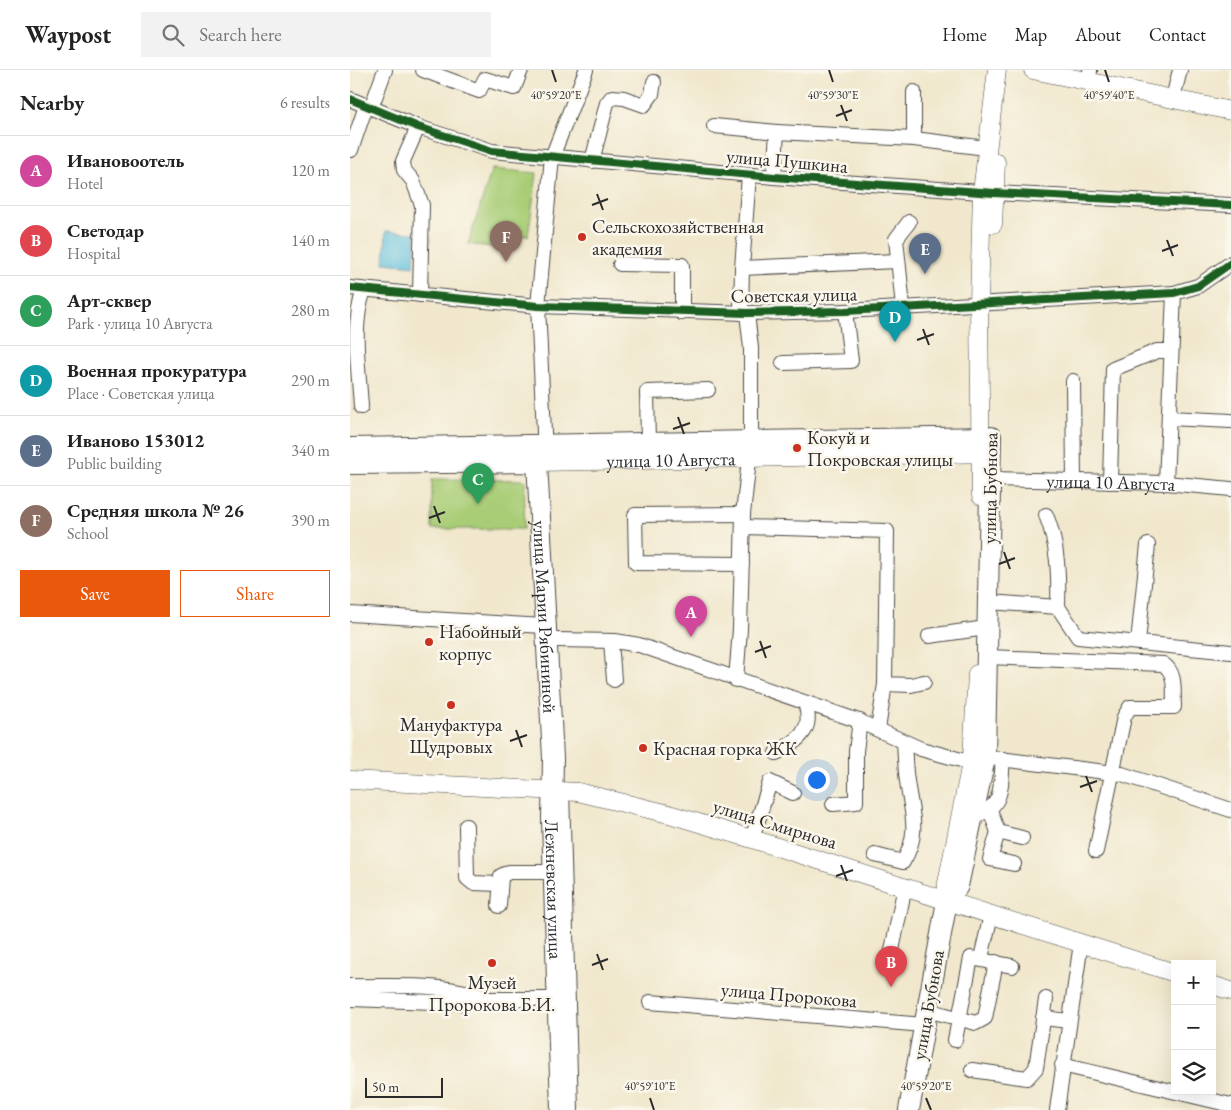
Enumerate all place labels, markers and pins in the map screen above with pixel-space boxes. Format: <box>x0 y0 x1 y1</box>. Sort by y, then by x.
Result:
place label: Сельскохозяйственная академия <box>592 214 764 261</box>
pin: F <box>490 221 522 262</box>
marker: Сельскохозяйственная академия <box>576 231 588 243</box>
pin: E <box>909 233 941 274</box>
pin: D <box>879 301 911 342</box>
place label: Кокуй и Покровская улицы <box>807 425 953 472</box>
marker: Кокуй и Покровская улицы <box>791 442 803 454</box>
pin: C <box>462 463 494 504</box>
pin: A <box>675 596 707 637</box>
place label: Набойный корпус <box>439 619 522 666</box>
marker: Набойный корпус <box>423 636 435 648</box>
marker: Мануфактура Щудровых <box>445 699 457 711</box>
place label: Мануфактура Щудровых <box>400 712 503 759</box>
place label: Красная горка ЖК <box>653 736 798 761</box>
marker: Красная горка ЖК <box>637 742 649 754</box>
pin: B <box>875 946 907 987</box>
marker: Музей Пророкова Б.И. <box>486 957 498 969</box>
place label: Музей Пророкова Б.И. <box>429 970 555 1017</box>

